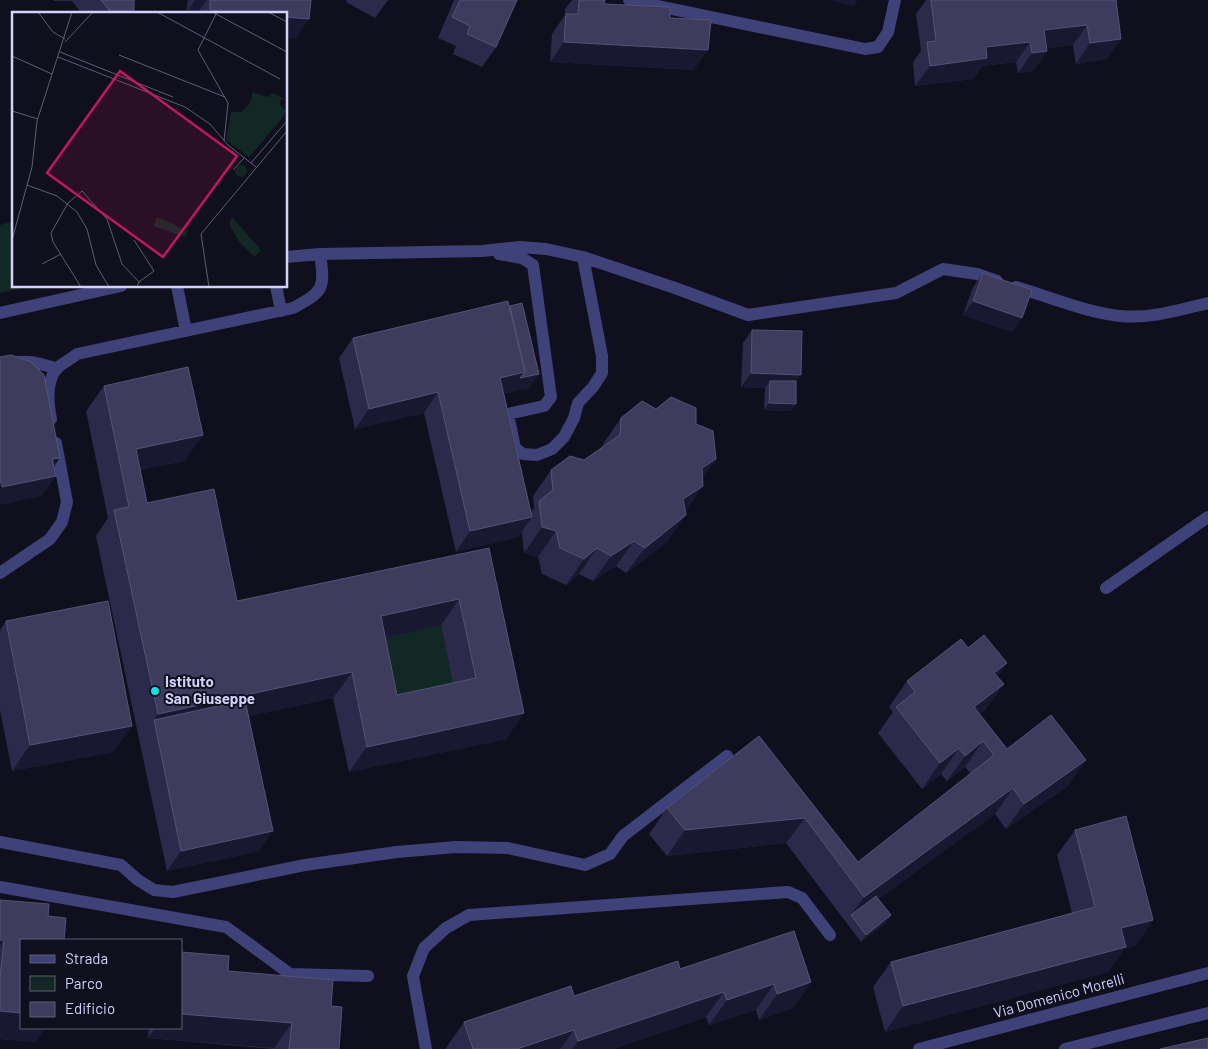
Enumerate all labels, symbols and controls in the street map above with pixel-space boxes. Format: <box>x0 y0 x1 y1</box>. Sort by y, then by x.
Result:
inset map <box>12 12 288 288</box>
place label: Istituto San Giuseppe <box>165 672 255 707</box>
marker: Istituto San Giuseppe <box>149 685 161 697</box>
legend <box>20 939 182 1029</box>
text: Strada <box>65 949 108 967</box>
street label: Via Domenico Morelli <box>991 969 1126 1021</box>
text: Parco <box>65 974 103 992</box>
text: Edificio <box>65 999 115 1017</box>

